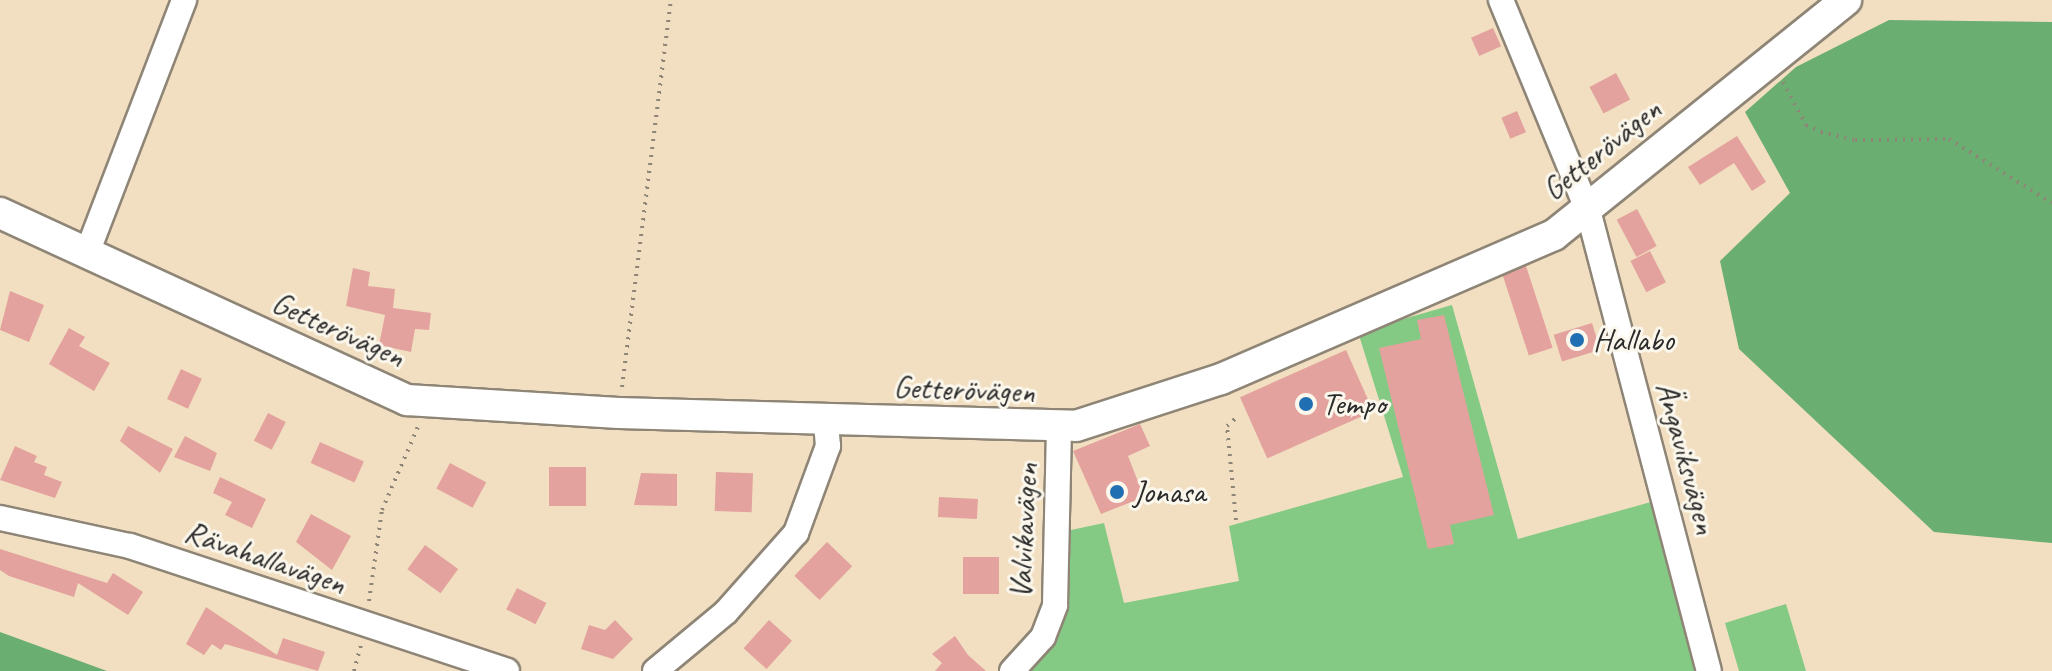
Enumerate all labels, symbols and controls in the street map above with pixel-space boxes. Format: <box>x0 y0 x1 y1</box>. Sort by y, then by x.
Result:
street label: Getterövägen <box>1535 91 1669 209</box>
street label: Getterövägen <box>266 284 410 376</box>
place label: Hallabo <box>1593 321 1674 359</box>
marker: Hallabo <box>1568 331 1586 349</box>
street label: Getterövägen <box>893 368 1035 412</box>
street label: Ängaviksvägen <box>1647 378 1725 538</box>
place label: Tempo <box>1322 385 1385 423</box>
marker: Tempo <box>1297 395 1315 413</box>
street label: Valvikavägen <box>1001 462 1047 600</box>
place label: Jonasa <box>1133 473 1205 511</box>
marker: Jonasa <box>1108 483 1126 501</box>
street label: Rävahallavägen <box>180 513 350 603</box>

